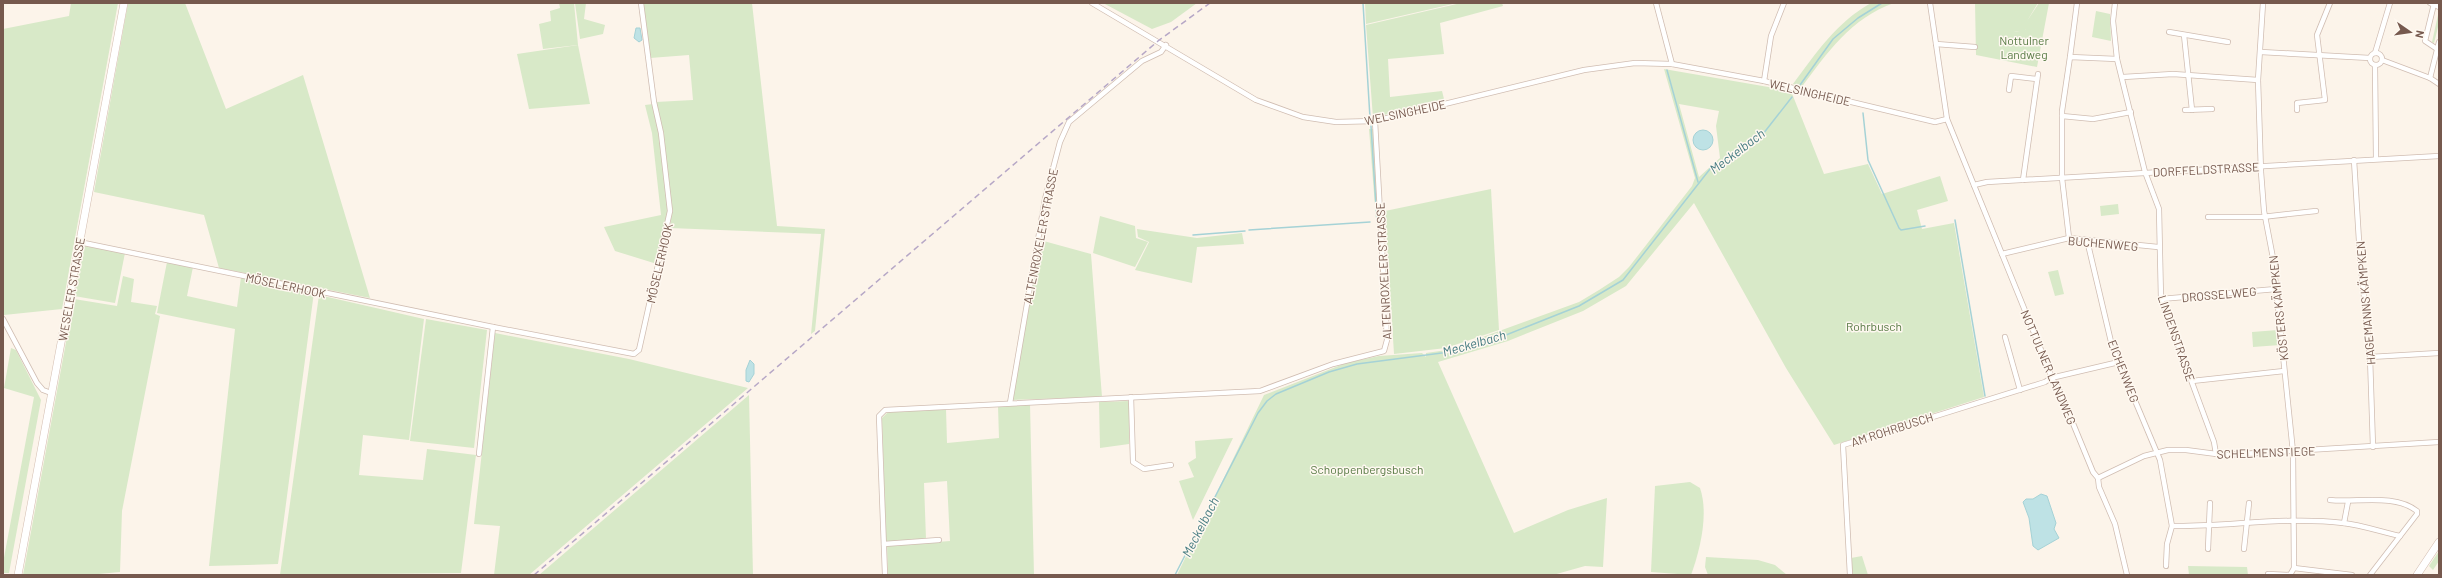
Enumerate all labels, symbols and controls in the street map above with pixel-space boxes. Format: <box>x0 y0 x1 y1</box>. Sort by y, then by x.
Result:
north arrow <box>2390 12 2430 52</box>
text: N <box>2413 29 2427 39</box>
park label: Nottulner Landweg <box>1999 33 2049 61</box>
street label: WELSINGHEIDE <box>1768 76 1852 108</box>
street label: WELSINGHEIDE <box>1363 97 1447 127</box>
water label: Meckelbach <box>1706 125 1768 177</box>
street label: DORFFELDSTRASSE <box>2152 159 2260 179</box>
street label: ALTENROXELER STRASSE <box>1020 167 1060 305</box>
street label: ALTENROXELER STRASSE <box>1372 202 1394 340</box>
street label: MÖSELERHOOK <box>643 221 675 304</box>
street label: BUCHENWEG <box>2067 233 2139 253</box>
street label: WESELER STRASSE <box>55 236 87 342</box>
street label: HAGEMANNS KÄMPKEN <box>2353 240 2377 366</box>
street label: KÖSTERS KÄMPKEN <box>2266 255 2290 361</box>
street label: MÖSELERHOOK <box>245 270 328 300</box>
street label: DROSSELWEG <box>2181 284 2257 304</box>
street label: LINDENSTRASSE <box>2156 293 2198 383</box>
street label: NOTTULNER LANDWEG <box>2018 307 2080 427</box>
park label: Rohrbusch <box>1846 319 1902 333</box>
water label: Meckelbach <box>1441 326 1508 360</box>
street label: EICHENWEG <box>2106 338 2142 404</box>
street label: AM ROHRBUSCH <box>1849 409 1935 449</box>
street label: SCHELMENSTIEGE <box>2216 443 2316 461</box>
park label: Schoppenbergsbusch <box>1311 462 1423 476</box>
water label: Meckelbach <box>1178 494 1222 560</box>

